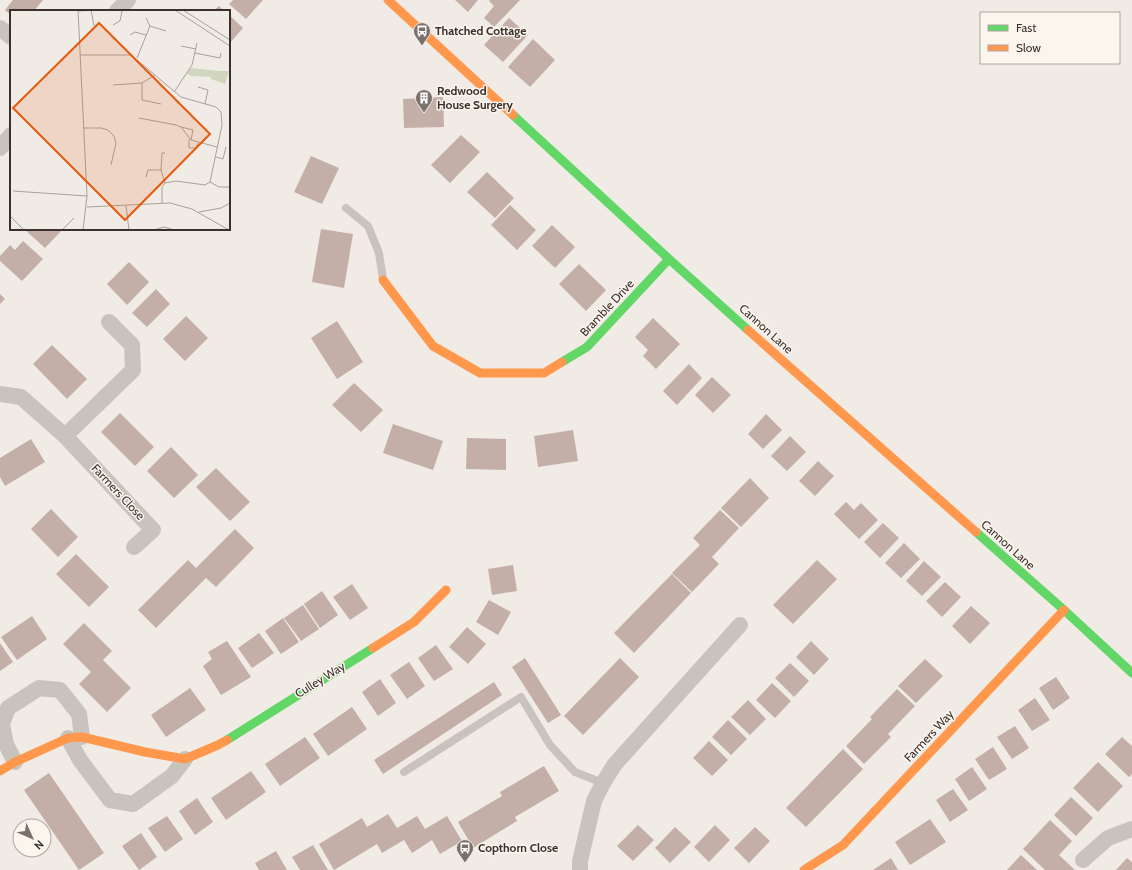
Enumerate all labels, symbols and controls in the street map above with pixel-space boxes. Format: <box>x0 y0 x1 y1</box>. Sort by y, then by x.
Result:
inset map <box>10 10 230 230</box>
legend <box>980 12 1120 64</box>
text: Fast <box>1016 20 1036 35</box>
bus stop icon: Thatched Cottage <box>412 21 432 46</box>
place label: Thatched Cottage <box>435 23 526 38</box>
text: Slow <box>1016 40 1041 55</box>
place label: Redwood House Surgery <box>437 83 514 112</box>
building icon: Redwood House Surgery <box>414 88 434 113</box>
street label: Bramble Drive <box>577 276 637 339</box>
street label: Cannon Lane <box>736 301 796 357</box>
street label: Farmers Close <box>89 461 148 523</box>
street label: Cannon Lane <box>978 517 1038 573</box>
street label: Culley Way <box>292 658 348 701</box>
street label: Farmers Way <box>901 707 957 765</box>
north arrow <box>12 818 52 858</box>
text: N <box>31 837 47 853</box>
bus stop icon: Copthorn Close <box>455 838 475 863</box>
place label: Copthorn Close <box>478 840 558 855</box>

